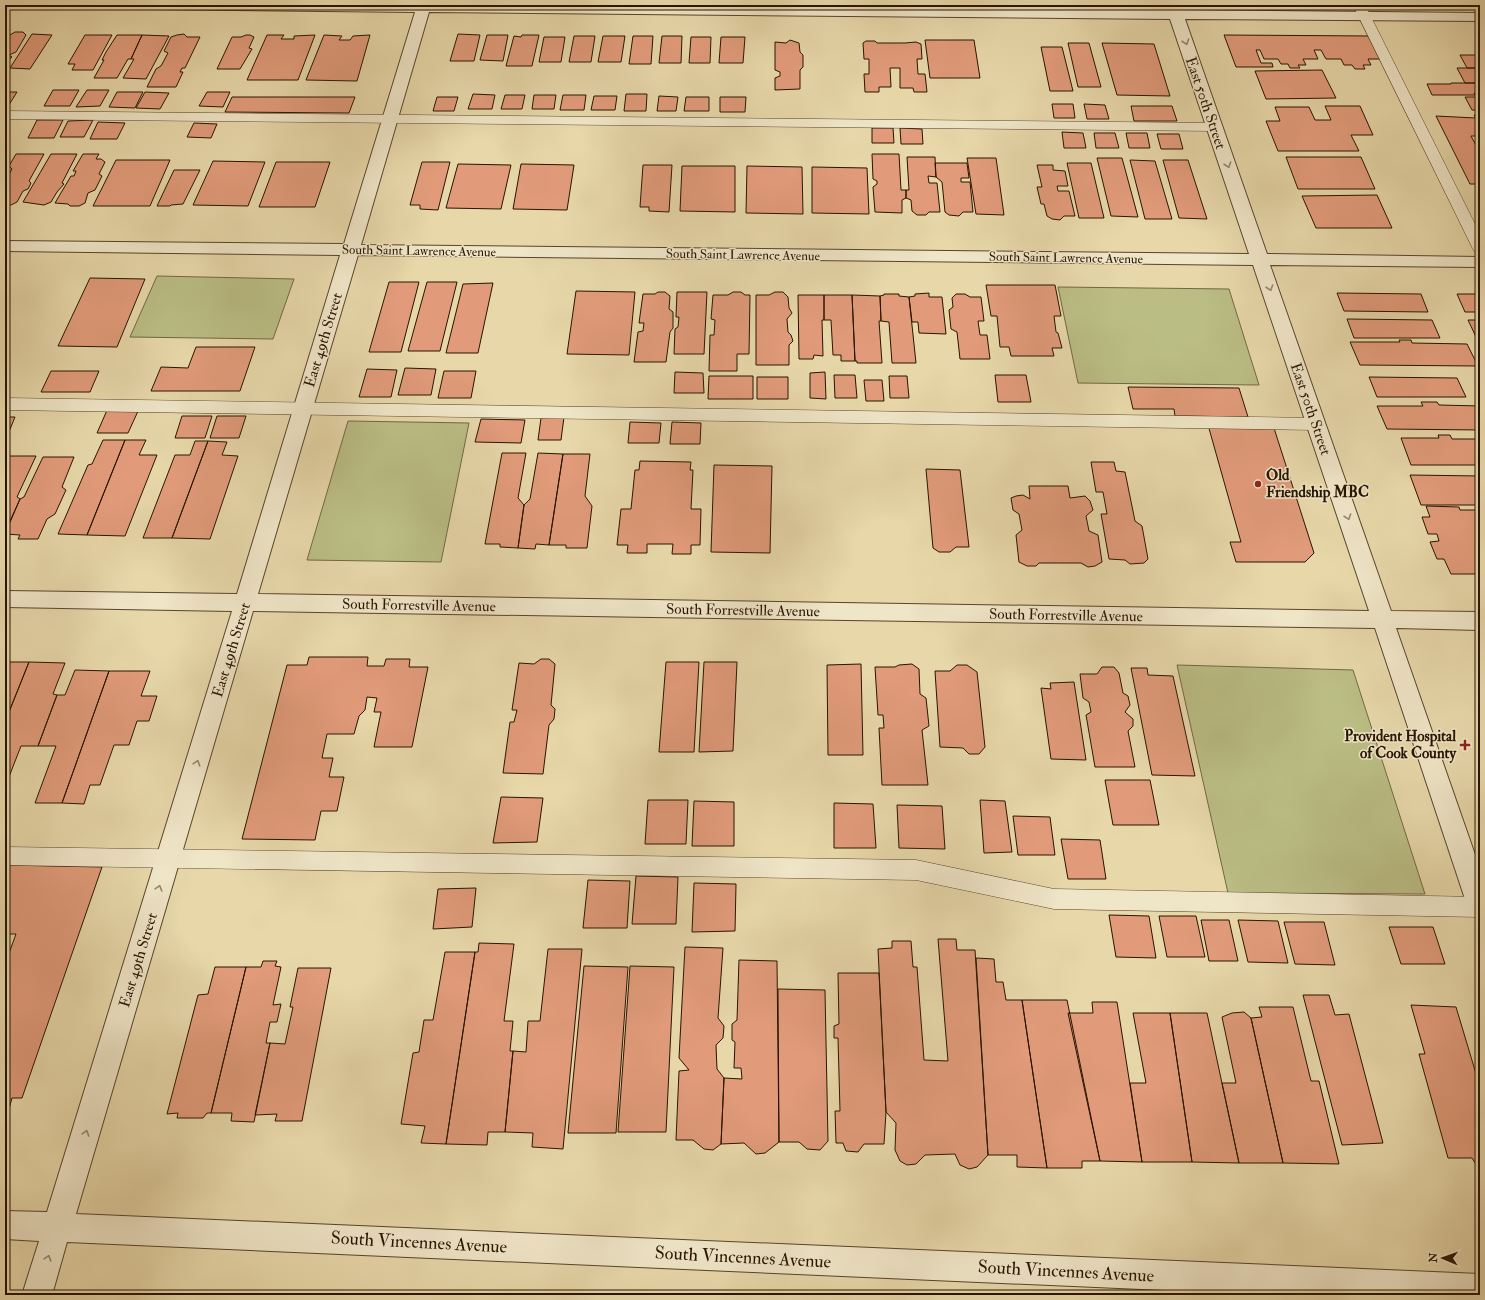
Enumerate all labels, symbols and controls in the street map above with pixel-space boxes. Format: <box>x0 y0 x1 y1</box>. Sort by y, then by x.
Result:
one-way arrow <box>1181 38 1189 45</box>
street label: East 50th Street <box>1181 55 1230 152</box>
one-way arrow <box>1223 161 1231 168</box>
street label: South Saint Lawrence Avenue <box>342 242 497 260</box>
street label: South Saint Lawrence Avenue <box>666 246 821 264</box>
street label: South Saint Lawrence Avenue <box>989 249 1144 267</box>
one-way arrow <box>1265 284 1273 291</box>
street label: East 49th Street <box>300 290 347 390</box>
street label: East 50th Street <box>1286 361 1335 458</box>
place label: Old Friendship MBC <box>1266 466 1369 503</box>
marker: Old Friendship MBC <box>1253 479 1263 489</box>
one-way arrow <box>1343 513 1352 520</box>
street label: South Forrestville Avenue <box>342 595 496 616</box>
street label: East 49th Street <box>208 600 255 700</box>
street label: South Forrestville Avenue <box>666 600 820 621</box>
street label: South Forrestville Avenue <box>989 605 1143 626</box>
place label: Provident Hospital of Cook County <box>1344 727 1457 764</box>
marker: Provident Hospital of Cook County <box>1459 739 1471 751</box>
one-way arrow <box>192 760 201 767</box>
one-way arrow <box>154 885 163 892</box>
street label: East 49th Street <box>115 910 162 1010</box>
one-way arrow <box>81 1130 90 1137</box>
street label: South Vincennes Avenue <box>330 1226 508 1259</box>
north arrow <box>1423 1238 1463 1278</box>
street label: South Vincennes Avenue <box>654 1241 832 1274</box>
text: N <box>1427 1251 1440 1264</box>
one-way arrow <box>43 1254 52 1261</box>
street label: South Vincennes Avenue <box>977 1255 1155 1288</box>

